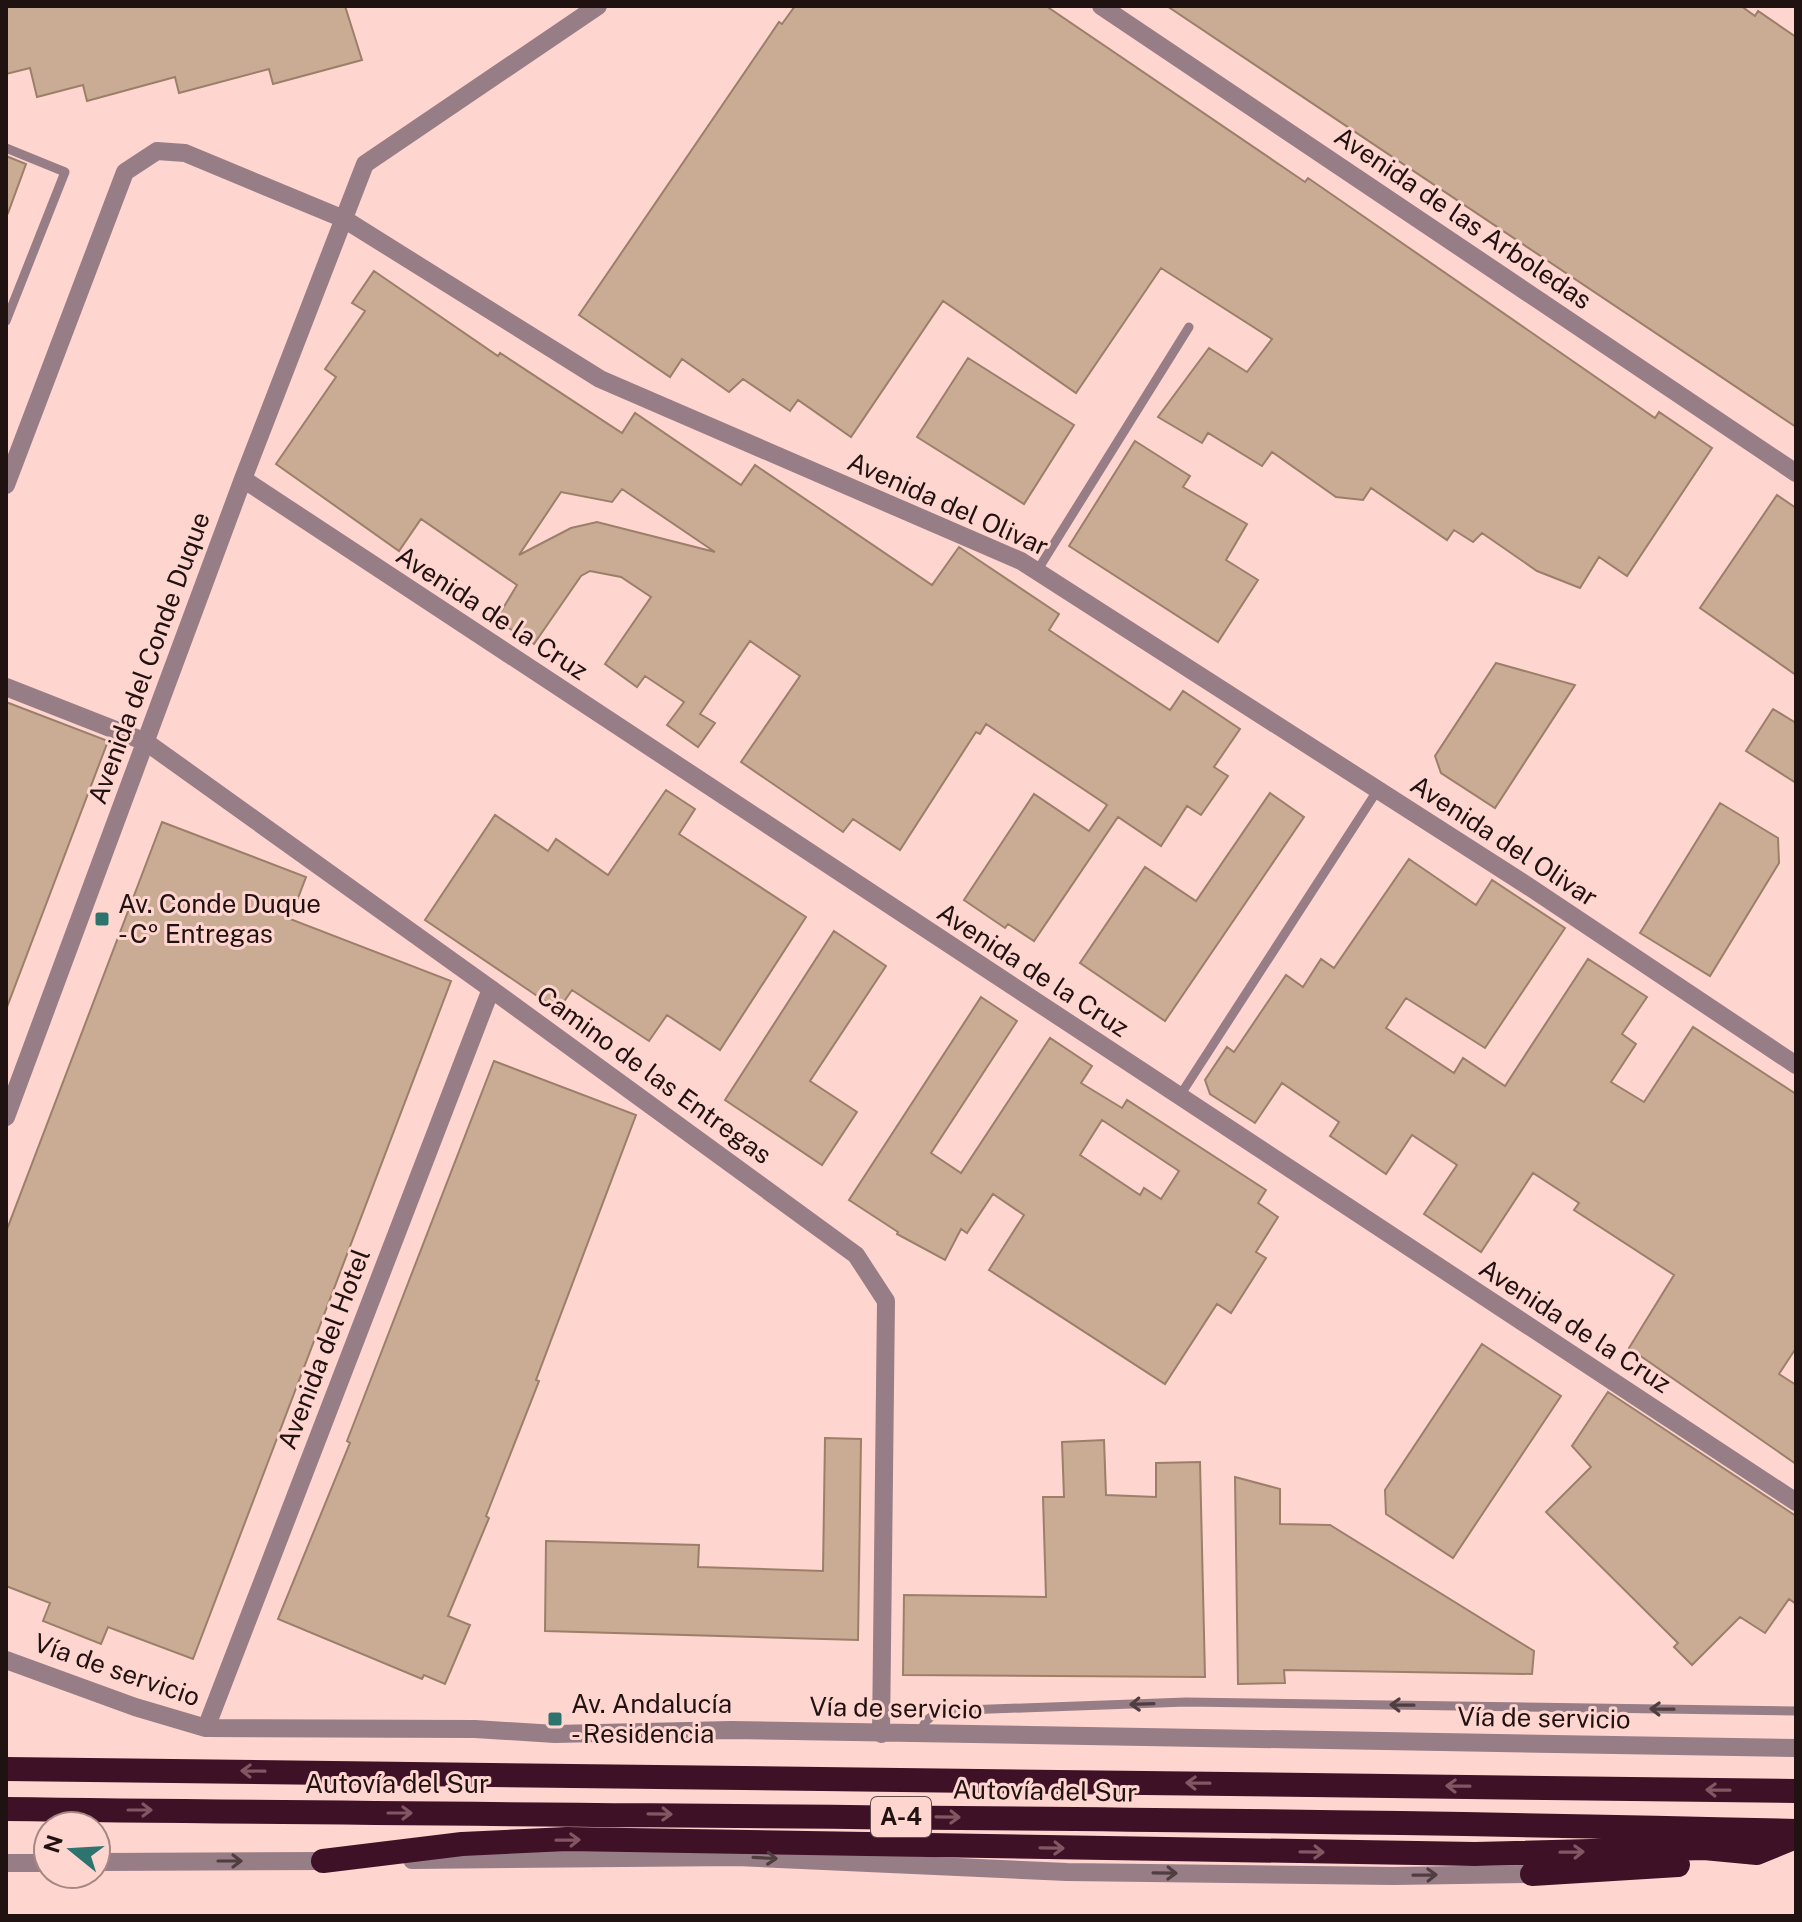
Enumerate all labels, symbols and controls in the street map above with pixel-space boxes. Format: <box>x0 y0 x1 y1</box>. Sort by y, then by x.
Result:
street label: Avenida de las Arboledas <box>1329 120 1598 315</box>
street label: Avenida del Olivar <box>843 445 1053 562</box>
street label: Avenida del Conde Duque <box>81 508 216 808</box>
street label: Avenida de la Cruz <box>391 539 594 686</box>
street label: Avenida del Olivar <box>1405 769 1604 913</box>
place label: Av. Conde Duque - Cº Entregas <box>118 888 321 949</box>
street label: Avenida de la Cruz <box>932 896 1135 1043</box>
marker: Av. Conde Duque - Cº Entregas <box>93 910 111 928</box>
street label: Camino de las Entregas <box>531 979 778 1170</box>
street label: Avenida del Hotel <box>271 1244 376 1454</box>
street label: Avenida de la Cruz <box>1474 1252 1677 1399</box>
street label: Vía de servicio <box>30 1627 204 1712</box>
place label: Av. Andalucía - Residencia <box>571 1688 732 1749</box>
street label: Vía de servicio <box>809 1690 983 1725</box>
one-way arrow <box>1129 1696 1156 1711</box>
one-way arrow <box>1389 1698 1416 1713</box>
street label: Vía de servicio <box>1457 1700 1631 1735</box>
one-way arrow <box>1649 1701 1676 1717</box>
marker: Av. Andalucía - Residencia <box>546 1710 564 1728</box>
one-way arrow <box>240 1764 267 1779</box>
street label: Autovía del Sur <box>305 1768 489 1799</box>
street label: Autovía del Sur <box>952 1773 1138 1808</box>
one-way arrow <box>1185 1775 1212 1791</box>
one-way arrow <box>1445 1778 1472 1794</box>
one-way arrow <box>1705 1782 1732 1798</box>
road number: A-4 <box>871 1797 931 1837</box>
one-way arrow <box>126 1802 153 1818</box>
one-way arrow <box>386 1805 413 1821</box>
one-way arrow <box>646 1806 673 1822</box>
north arrow <box>32 1810 112 1890</box>
one-way arrow <box>934 1810 961 1825</box>
text: N <box>38 1832 68 1856</box>
one-way arrow <box>554 1832 581 1847</box>
one-way arrow <box>1038 1841 1065 1856</box>
one-way arrow <box>1298 1844 1325 1860</box>
one-way arrow <box>1558 1844 1585 1860</box>
one-way arrow <box>751 1851 778 1866</box>
one-way arrow <box>216 1853 243 1869</box>
one-way arrow <box>1151 1865 1178 1881</box>
one-way arrow <box>1411 1868 1438 1883</box>

